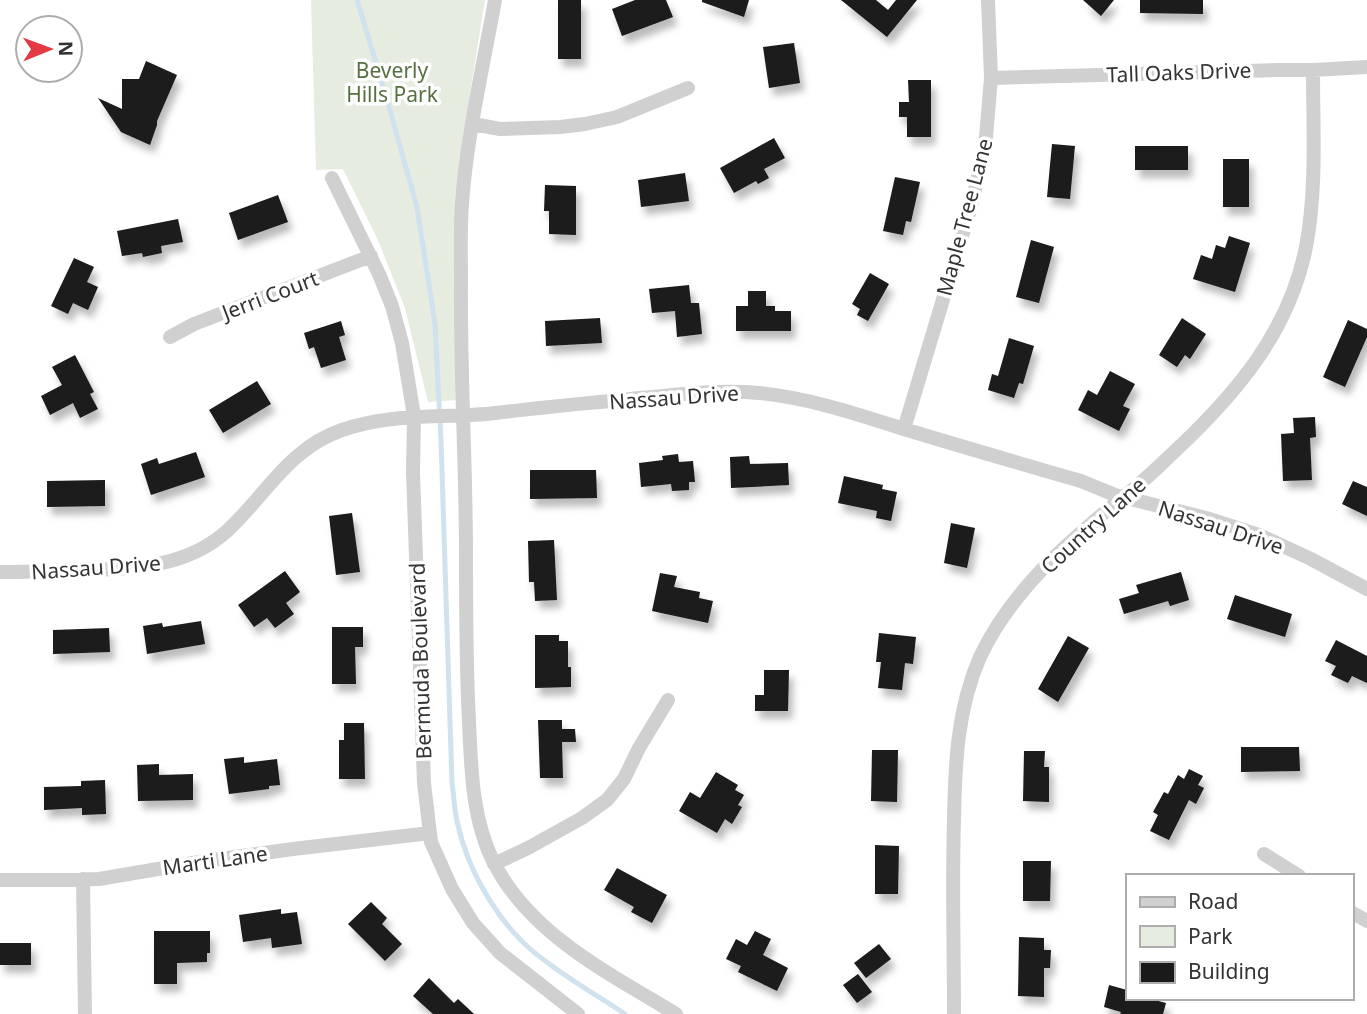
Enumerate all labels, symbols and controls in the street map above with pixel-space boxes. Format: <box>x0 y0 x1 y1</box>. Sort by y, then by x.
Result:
north arrow <box>14 14 84 84</box>
text: N <box>53 41 79 57</box>
street label: Tall Oaks Drive <box>1106 55 1252 89</box>
park label: Beverly Hills Park <box>346 56 439 108</box>
street label: Maple Tree Lane <box>929 135 999 299</box>
street label: Jerri Court <box>216 264 323 327</box>
street label: Nassau Drive <box>608 378 740 416</box>
street label: Country Lane <box>1035 470 1151 580</box>
street label: Nassau Drive <box>1155 494 1287 560</box>
street label: Nassau Drive <box>30 548 162 586</box>
street label: Bermuda Boulevard <box>403 562 437 760</box>
street label: Marti Lane <box>161 839 269 881</box>
legend <box>1126 874 1353 1000</box>
text: Road <box>1188 887 1238 915</box>
text: Park <box>1188 922 1233 950</box>
text: Building <box>1188 957 1270 985</box>

